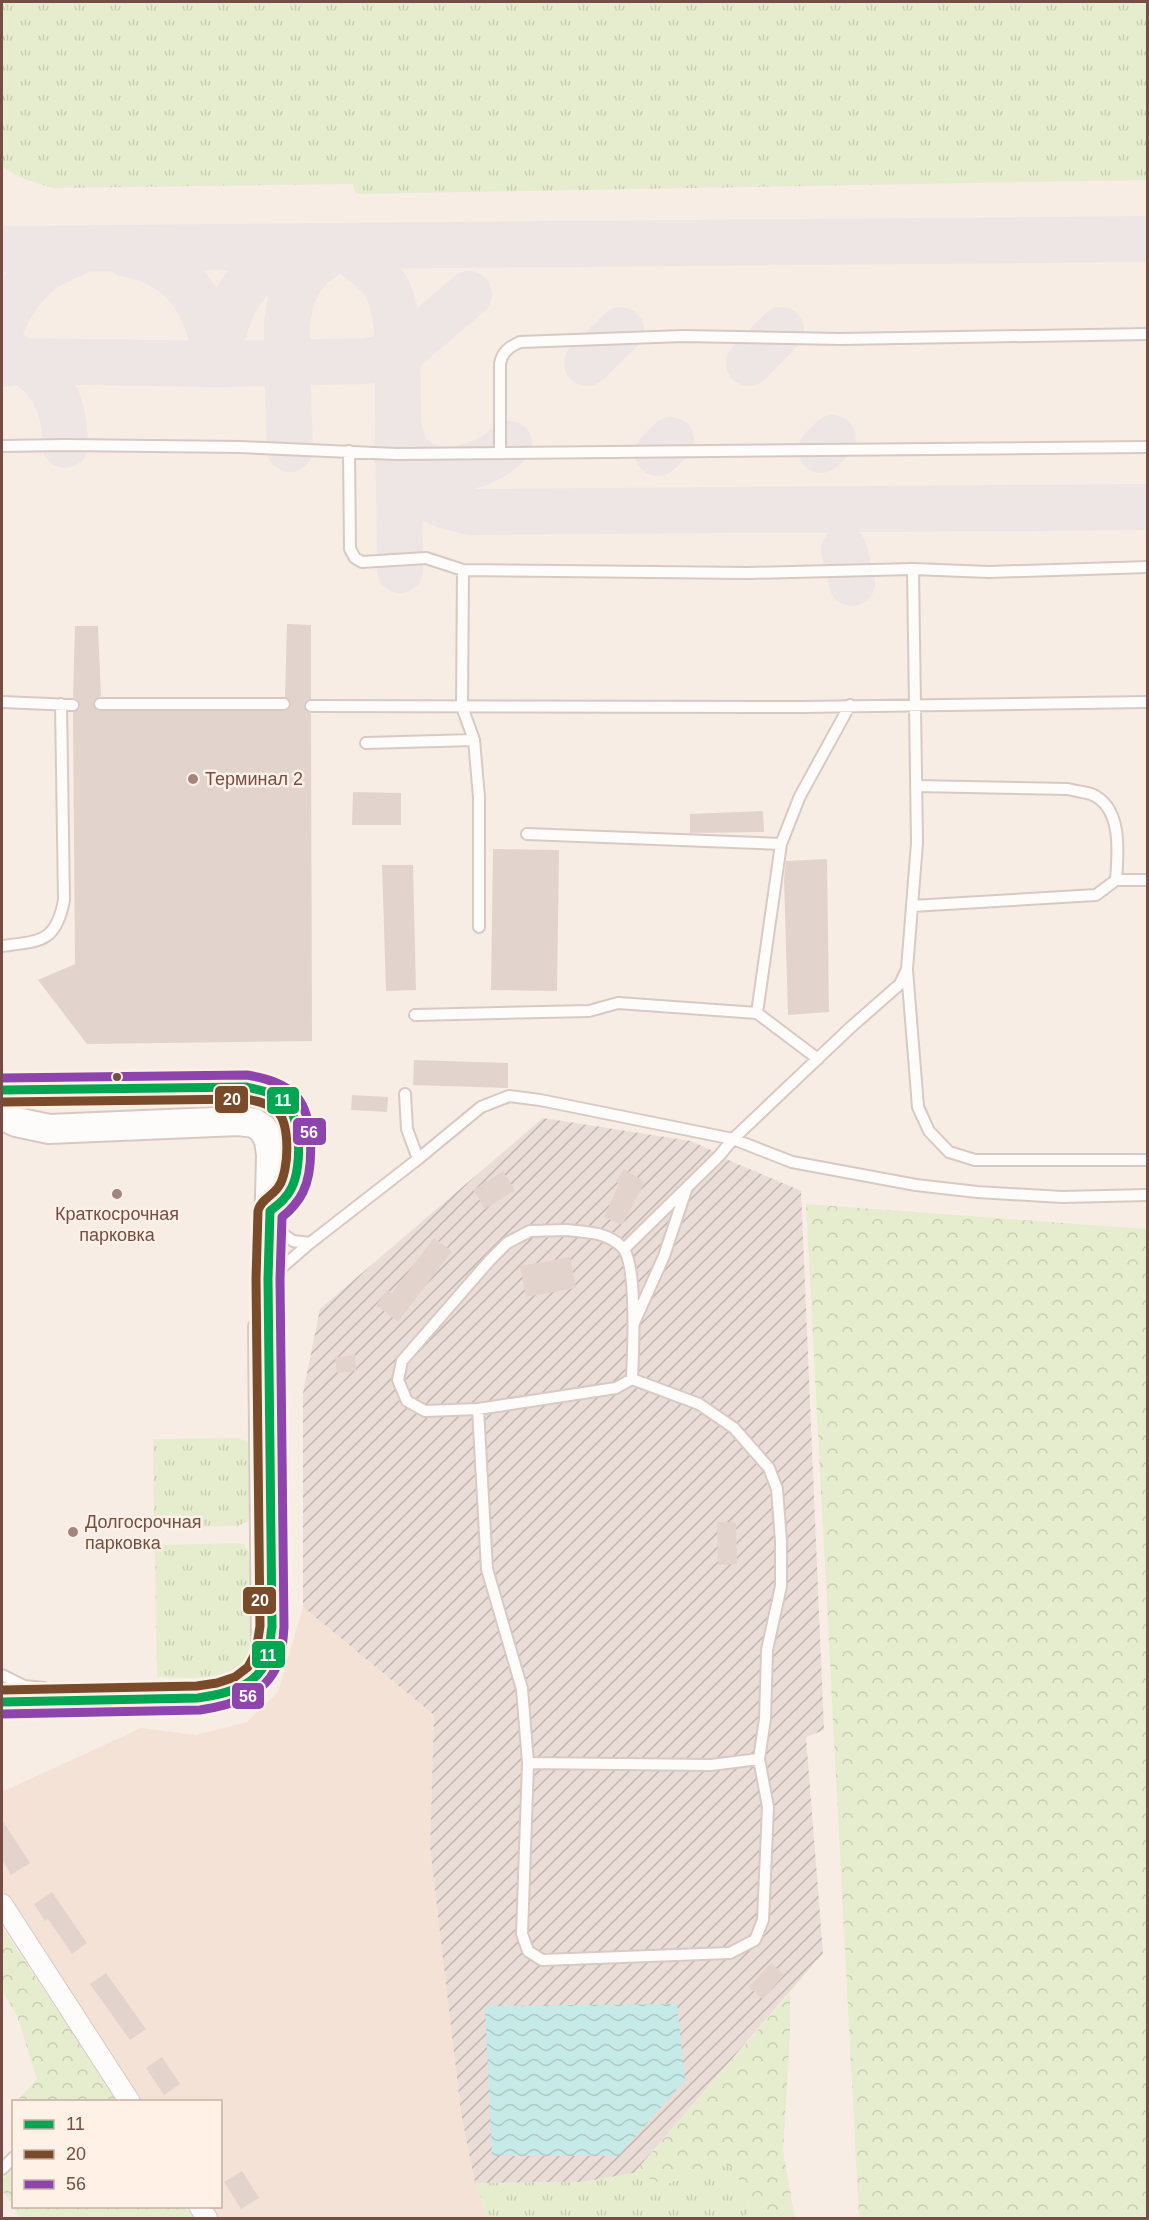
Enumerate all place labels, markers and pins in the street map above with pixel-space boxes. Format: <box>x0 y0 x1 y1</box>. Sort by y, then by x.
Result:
place label: Терминал 2 <box>205 769 303 789</box>
marker: Терминал 2 <box>186 772 200 786</box>
unlabelled marker <box>111 1071 123 1083</box>
marker: Краткосрочная парковка <box>110 1187 124 1201</box>
place label: Краткосрочная парковка <box>55 1204 179 1245</box>
place label: Долгосрочная парковка <box>85 1512 201 1553</box>
marker: Долгосрочная парковка <box>66 1525 80 1539</box>

